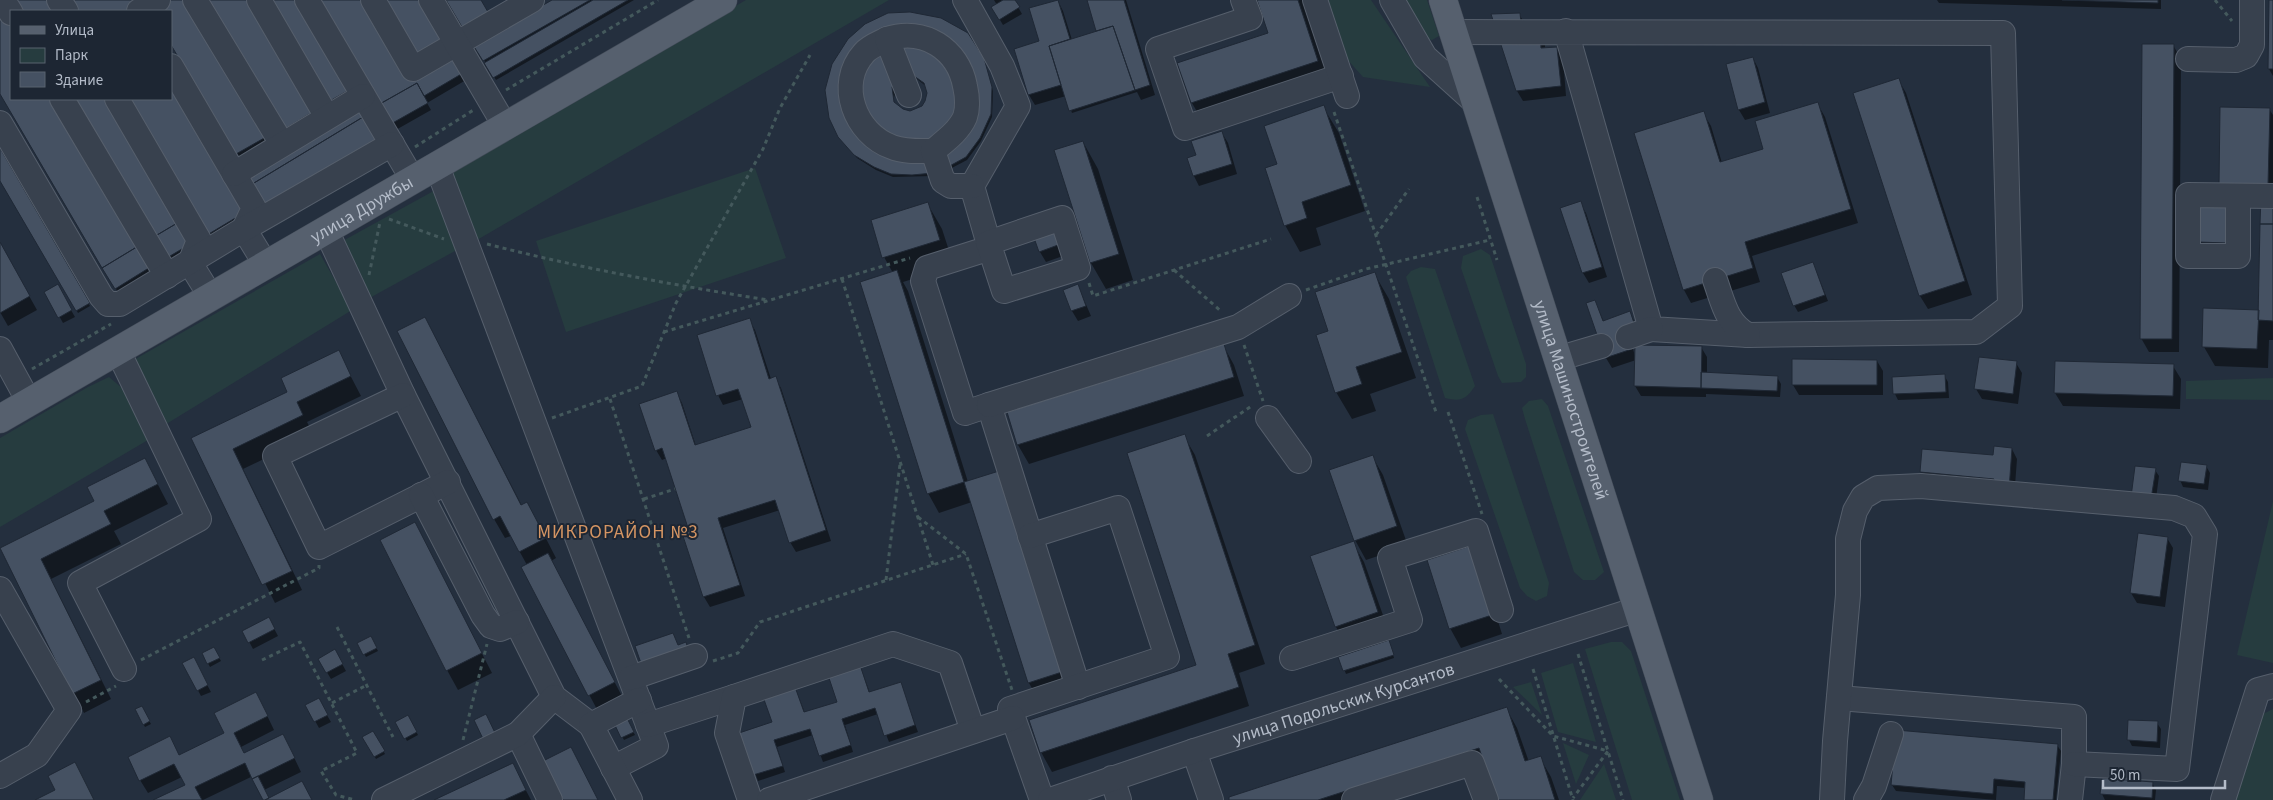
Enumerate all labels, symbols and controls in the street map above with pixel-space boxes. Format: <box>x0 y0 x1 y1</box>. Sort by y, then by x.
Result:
legend <box>10 10 172 100</box>
text: Улица <box>55 20 94 41</box>
text: Парк <box>55 45 89 66</box>
text: Здание <box>55 70 103 91</box>
street label: улица Дружбы <box>306 170 418 250</box>
street label: улица Машиностроителей <box>1527 297 1614 503</box>
district label: МИКРОРАЙОН №3 <box>537 519 699 546</box>
street label: улица Подольских Курсантов <box>1229 656 1458 751</box>
scale bar <box>2103 758 2226 790</box>
text: 50 m <box>2110 765 2140 786</box>

